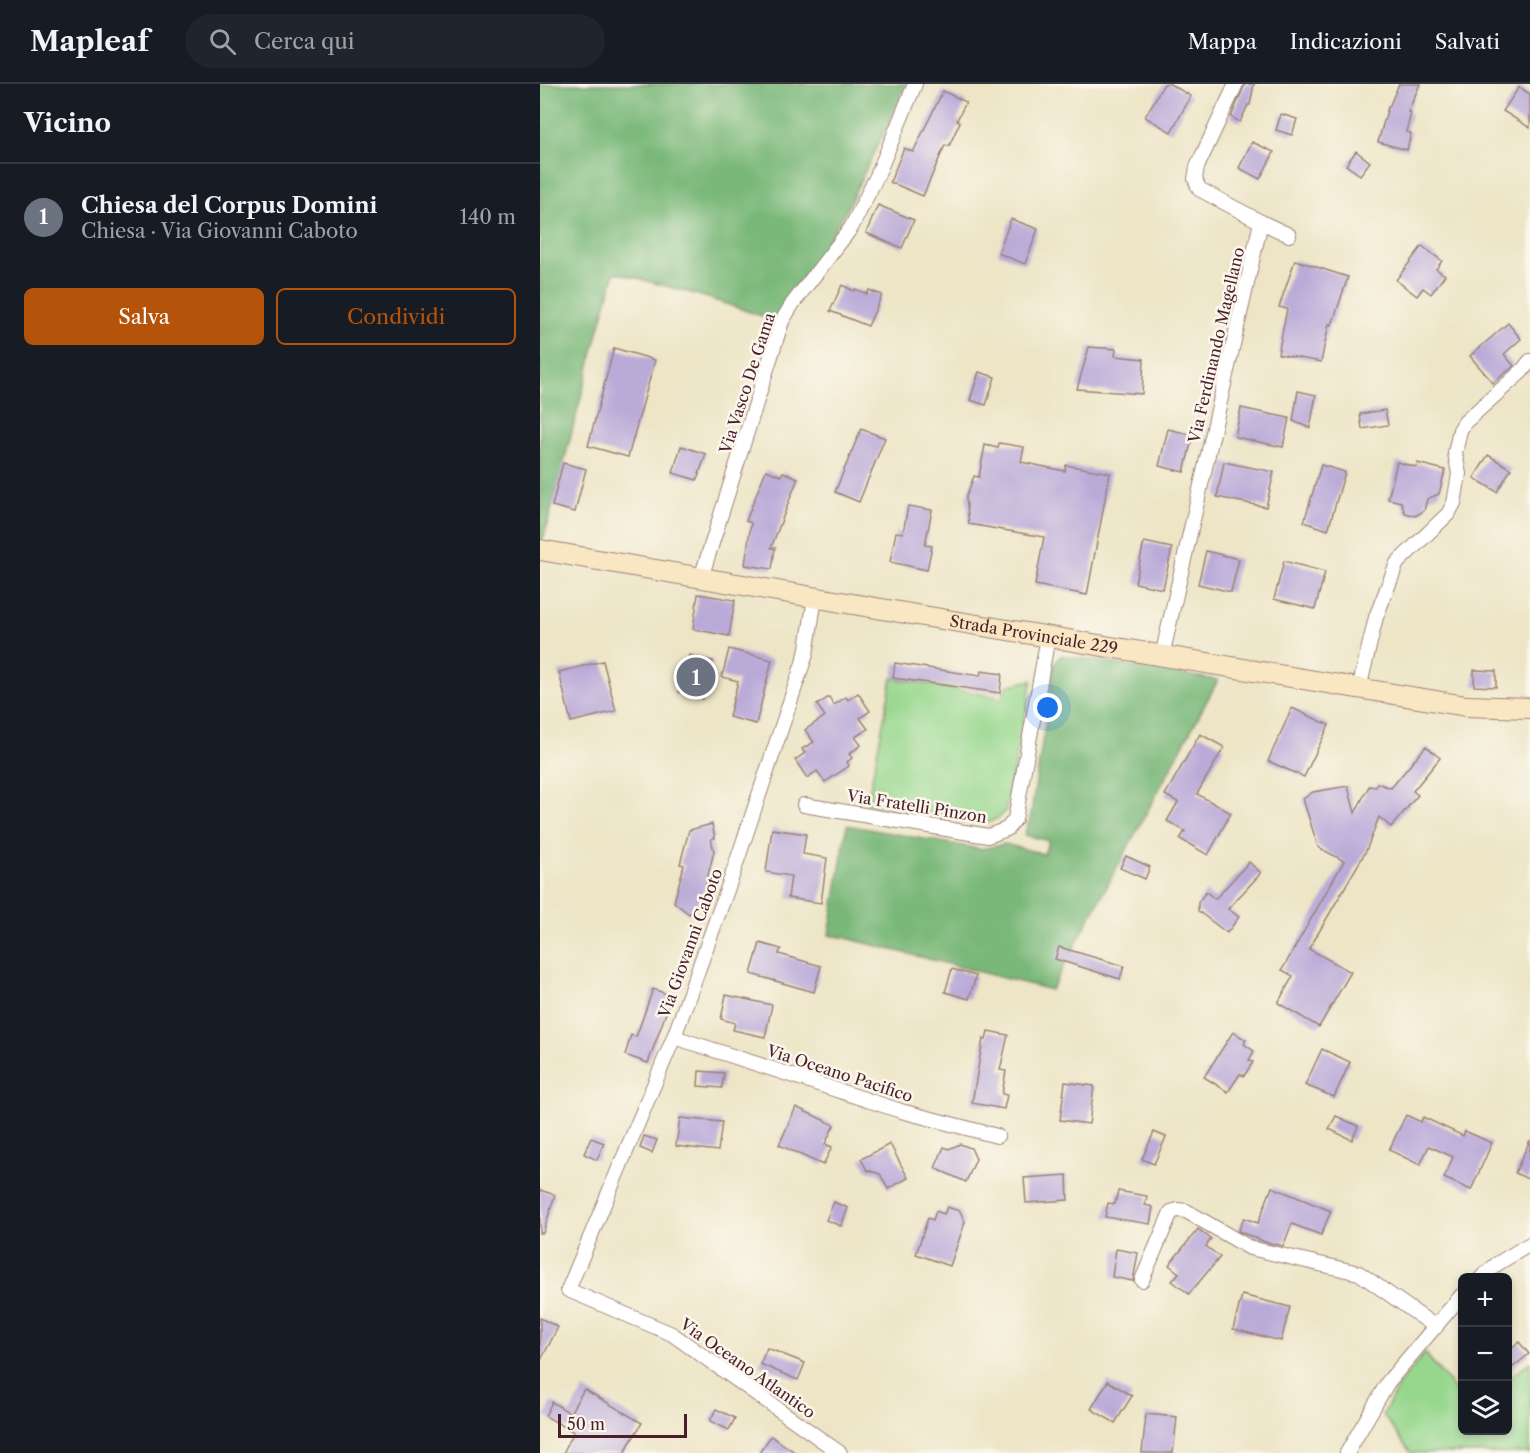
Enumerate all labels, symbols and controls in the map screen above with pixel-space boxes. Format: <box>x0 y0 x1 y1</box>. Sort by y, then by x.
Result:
search box <box>185 14 605 68</box>
text: Mapleaf <box>30 24 149 58</box>
icon: search <box>206 25 239 58</box>
text: Cerca qui <box>254 28 355 55</box>
text: Mappa <box>1188 29 1257 54</box>
text: Indicazioni <box>1290 29 1402 54</box>
text: Salvati <box>1435 29 1500 54</box>
text: Vicino <box>24 107 111 139</box>
text: Chiesa del Corpus Domini <box>81 192 377 219</box>
text: 1 <box>39 205 48 229</box>
text: 140 m <box>459 205 516 229</box>
text: Chiesa · Via Giovanni Caboto <box>81 219 358 243</box>
street label: Via Ferdinando Magellano <box>1183 245 1248 446</box>
button: Salva <box>24 288 264 345</box>
button: Condividi <box>276 288 516 345</box>
street label: Via Vasco De Gama <box>714 309 779 457</box>
street label: Strada Provinciale 229 <box>948 611 1119 658</box>
pin: 1 <box>676 654 716 700</box>
your location <box>1033 693 1062 722</box>
street label: Via Fratelli Pinzon <box>845 785 988 827</box>
street label: Via Giovanni Caboto <box>653 865 726 1021</box>
street label: Via Oceano Pacifico <box>763 1040 916 1106</box>
map controls <box>1458 1273 1512 1435</box>
button: + <box>1458 1273 1512 1327</box>
street label: Via Oceano Atlantico <box>676 1313 820 1422</box>
button: − <box>1458 1327 1512 1381</box>
button: layers <box>1458 1381 1512 1435</box>
scale bar <box>558 1411 687 1438</box>
text: 50 m <box>567 1414 605 1434</box>

